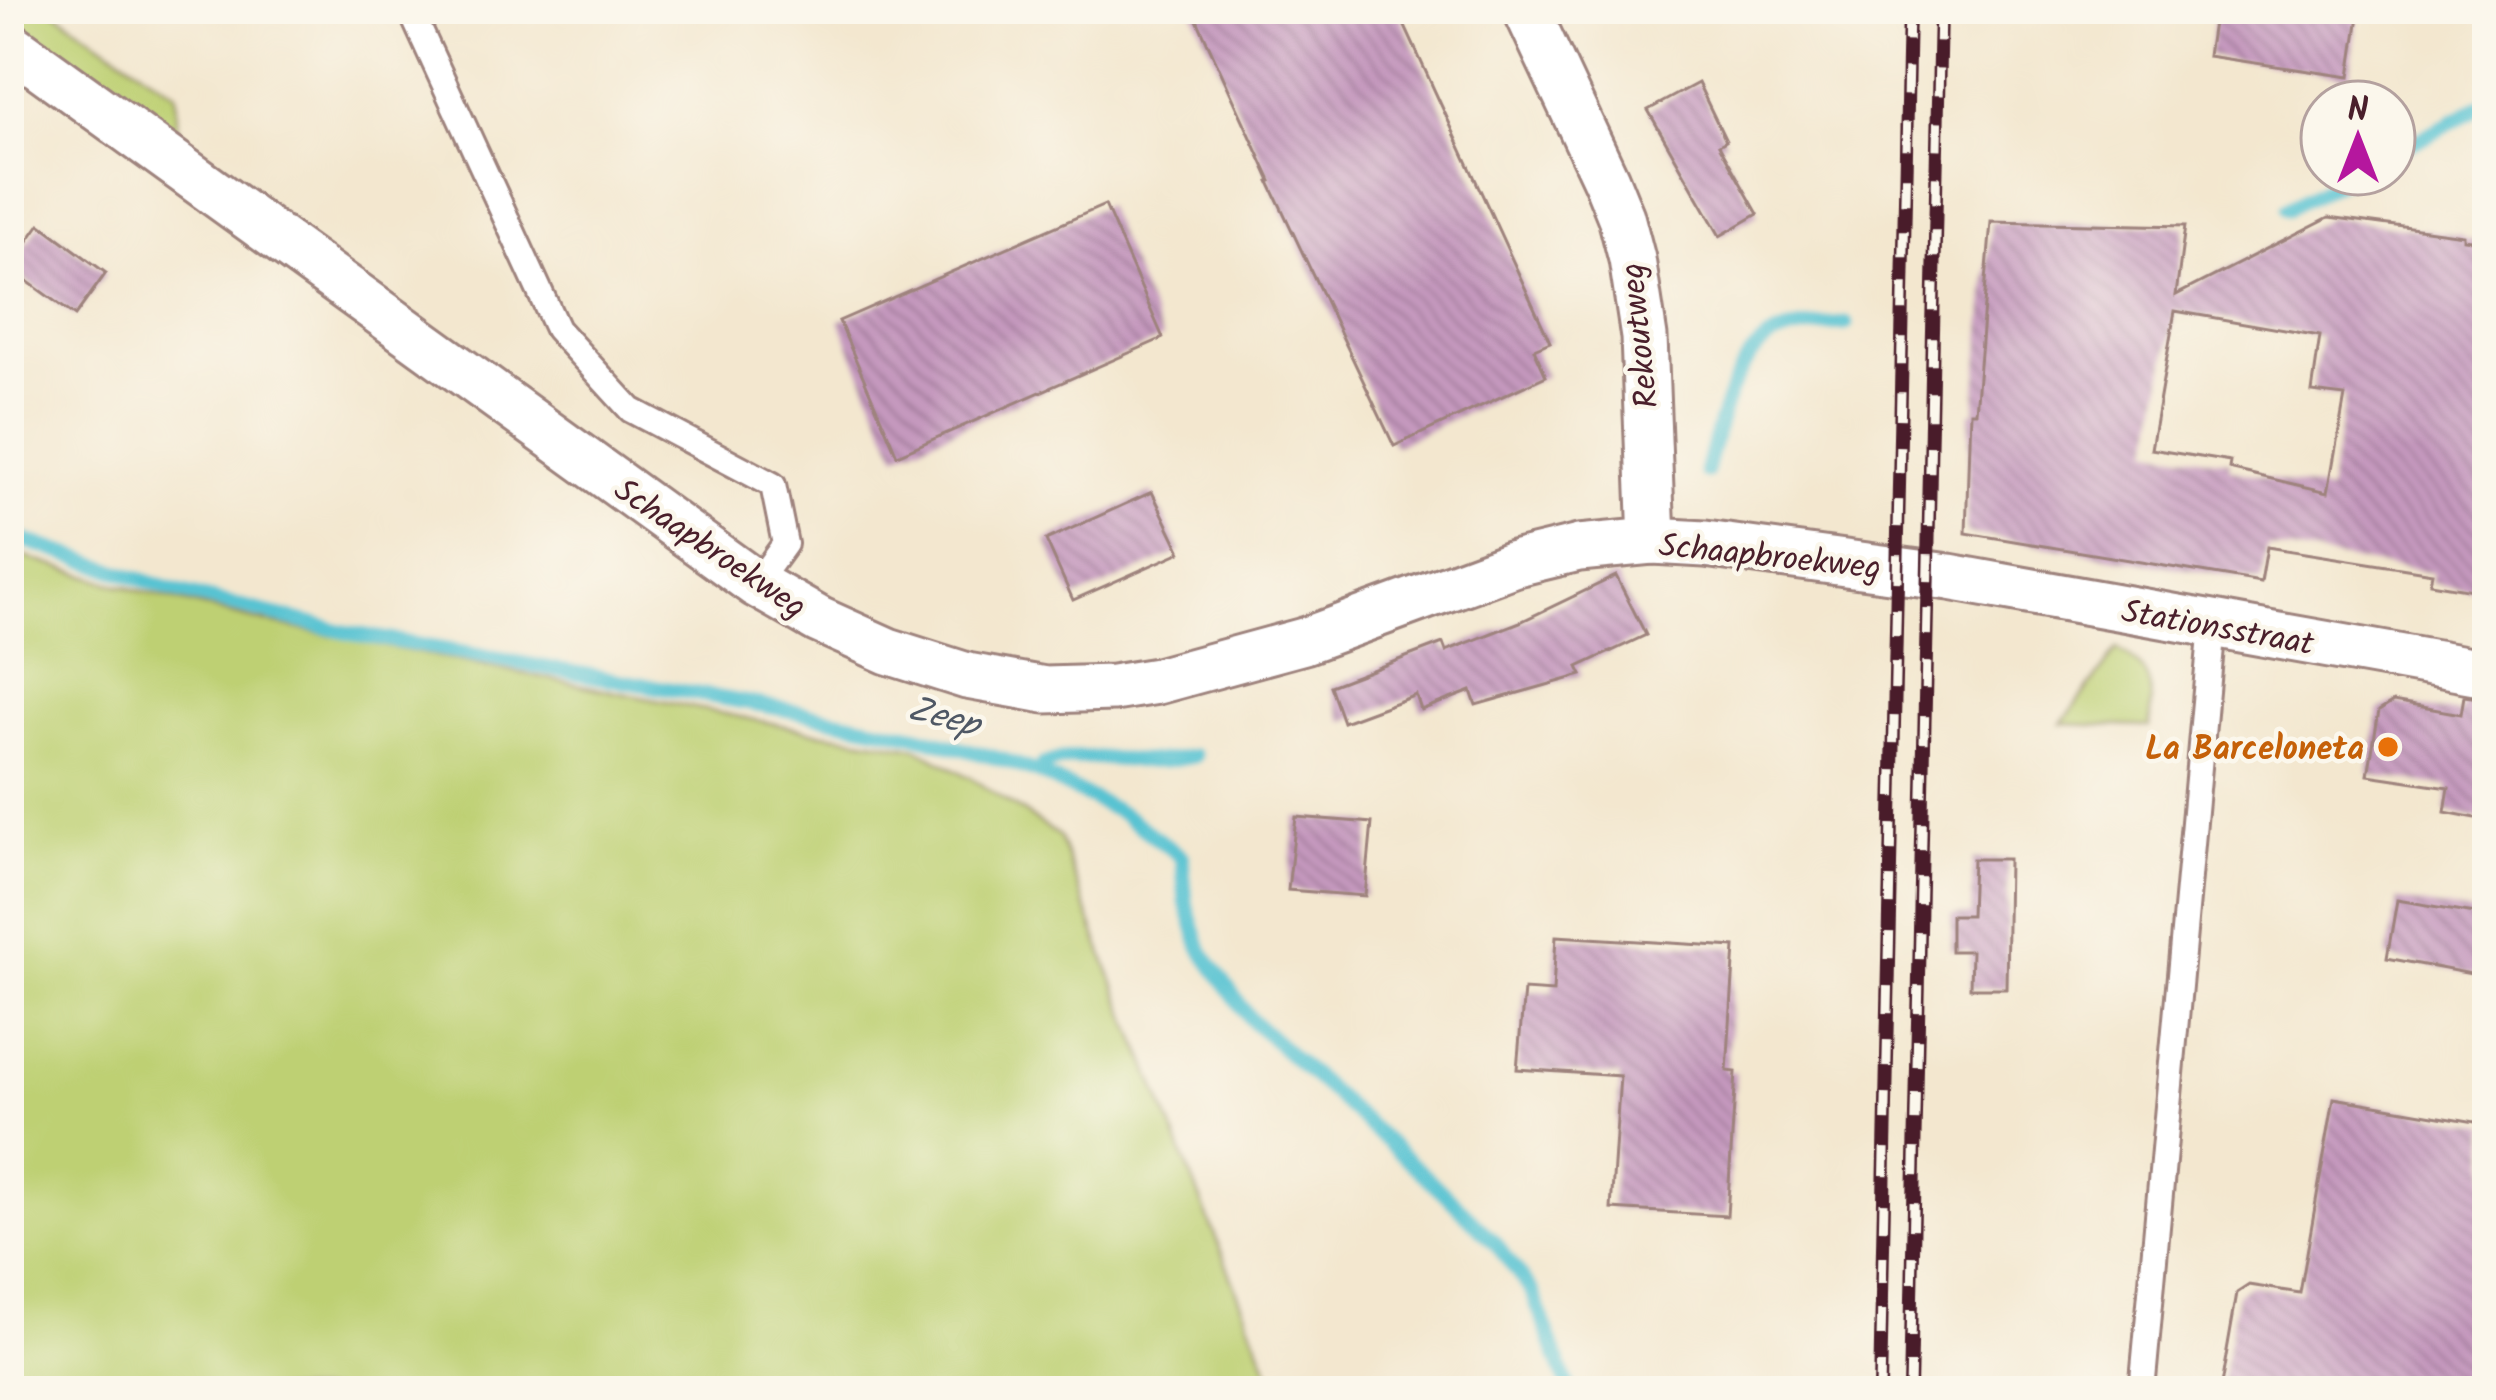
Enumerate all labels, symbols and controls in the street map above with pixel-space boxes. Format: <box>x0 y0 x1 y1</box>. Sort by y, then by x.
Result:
north arrow <box>2298 78 2418 198</box>
text: N <box>2348 85 2369 138</box>
street label: Rekoutweg <box>1607 260 1675 411</box>
street label: Schaapbroekweg <box>602 466 816 634</box>
street label: Schaapbroekweg <box>1656 520 1883 596</box>
street label: Stationsstraat <box>2117 586 2319 673</box>
water label: Zeep <box>901 682 989 756</box>
place label: La Barceloneta <box>2145 724 2364 777</box>
marker: La Barceloneta <box>2375 734 2401 760</box>

